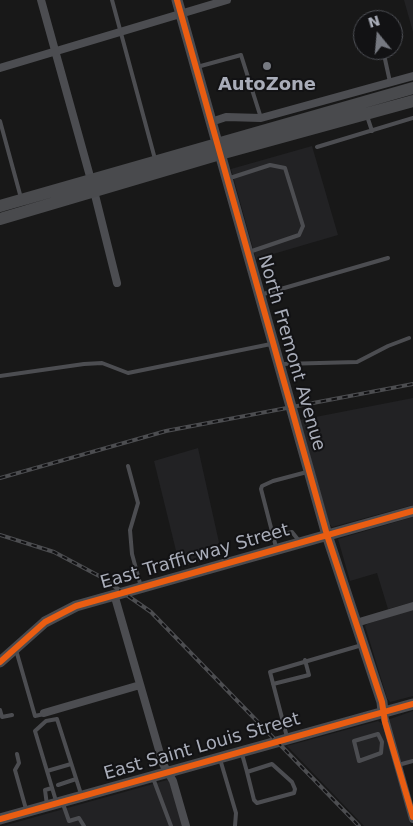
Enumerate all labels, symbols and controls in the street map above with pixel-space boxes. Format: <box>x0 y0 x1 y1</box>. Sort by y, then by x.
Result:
north arrow <box>353 10 403 60</box>
text: N <box>366 12 382 31</box>
marker: AutoZone <box>261 60 273 72</box>
place label: AutoZone <box>218 74 316 96</box>
street label: North Fremont Avenue <box>253 253 329 453</box>
street label: East Trafficway Street <box>98 520 292 594</box>
street label: East Saint Louis Street <box>101 709 303 785</box>

